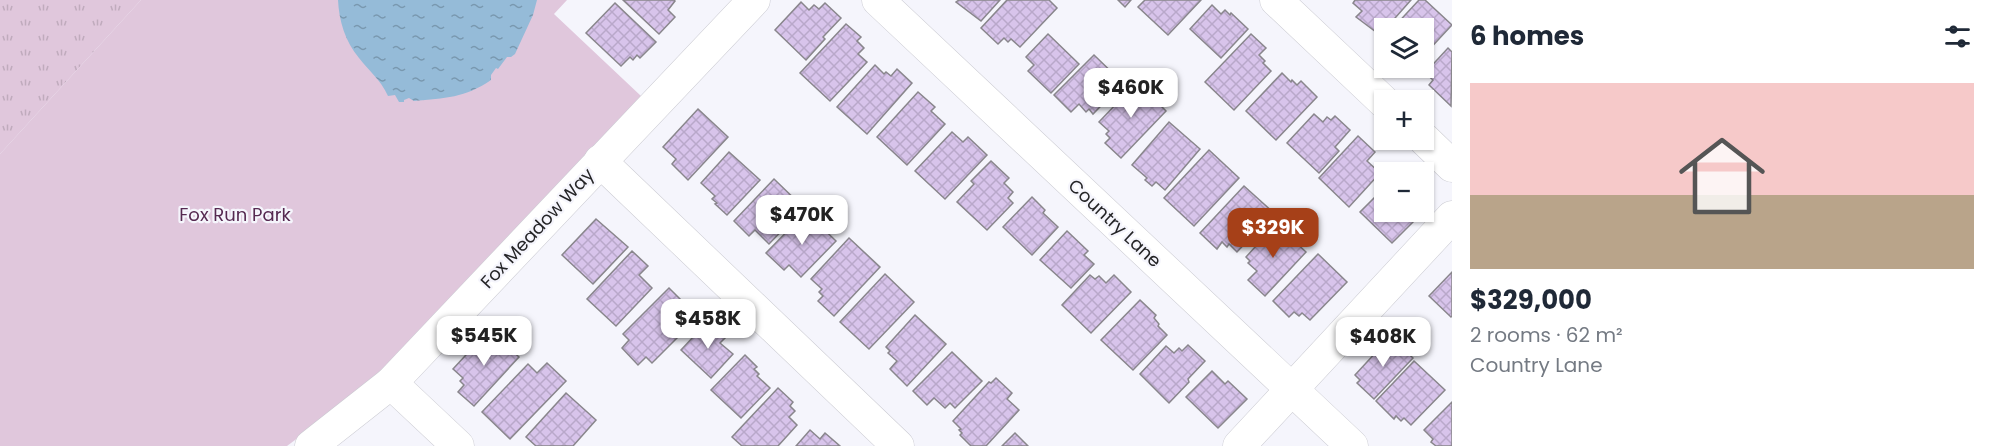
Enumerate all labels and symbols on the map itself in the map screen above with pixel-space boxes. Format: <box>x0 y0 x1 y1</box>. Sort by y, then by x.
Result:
pin: $460K <box>1089 68 1173 119</box>
street label: Fox Meadow Way <box>475 162 599 294</box>
street label: Country Lane <box>1063 173 1167 273</box>
pin: $470K <box>760 195 844 246</box>
park label: Fox Run Park <box>179 202 291 227</box>
pin: $329K <box>1231 208 1315 259</box>
pin: $458K <box>666 299 750 350</box>
pin: $545K <box>442 316 526 367</box>
pin: $408K <box>1341 317 1425 368</box>

